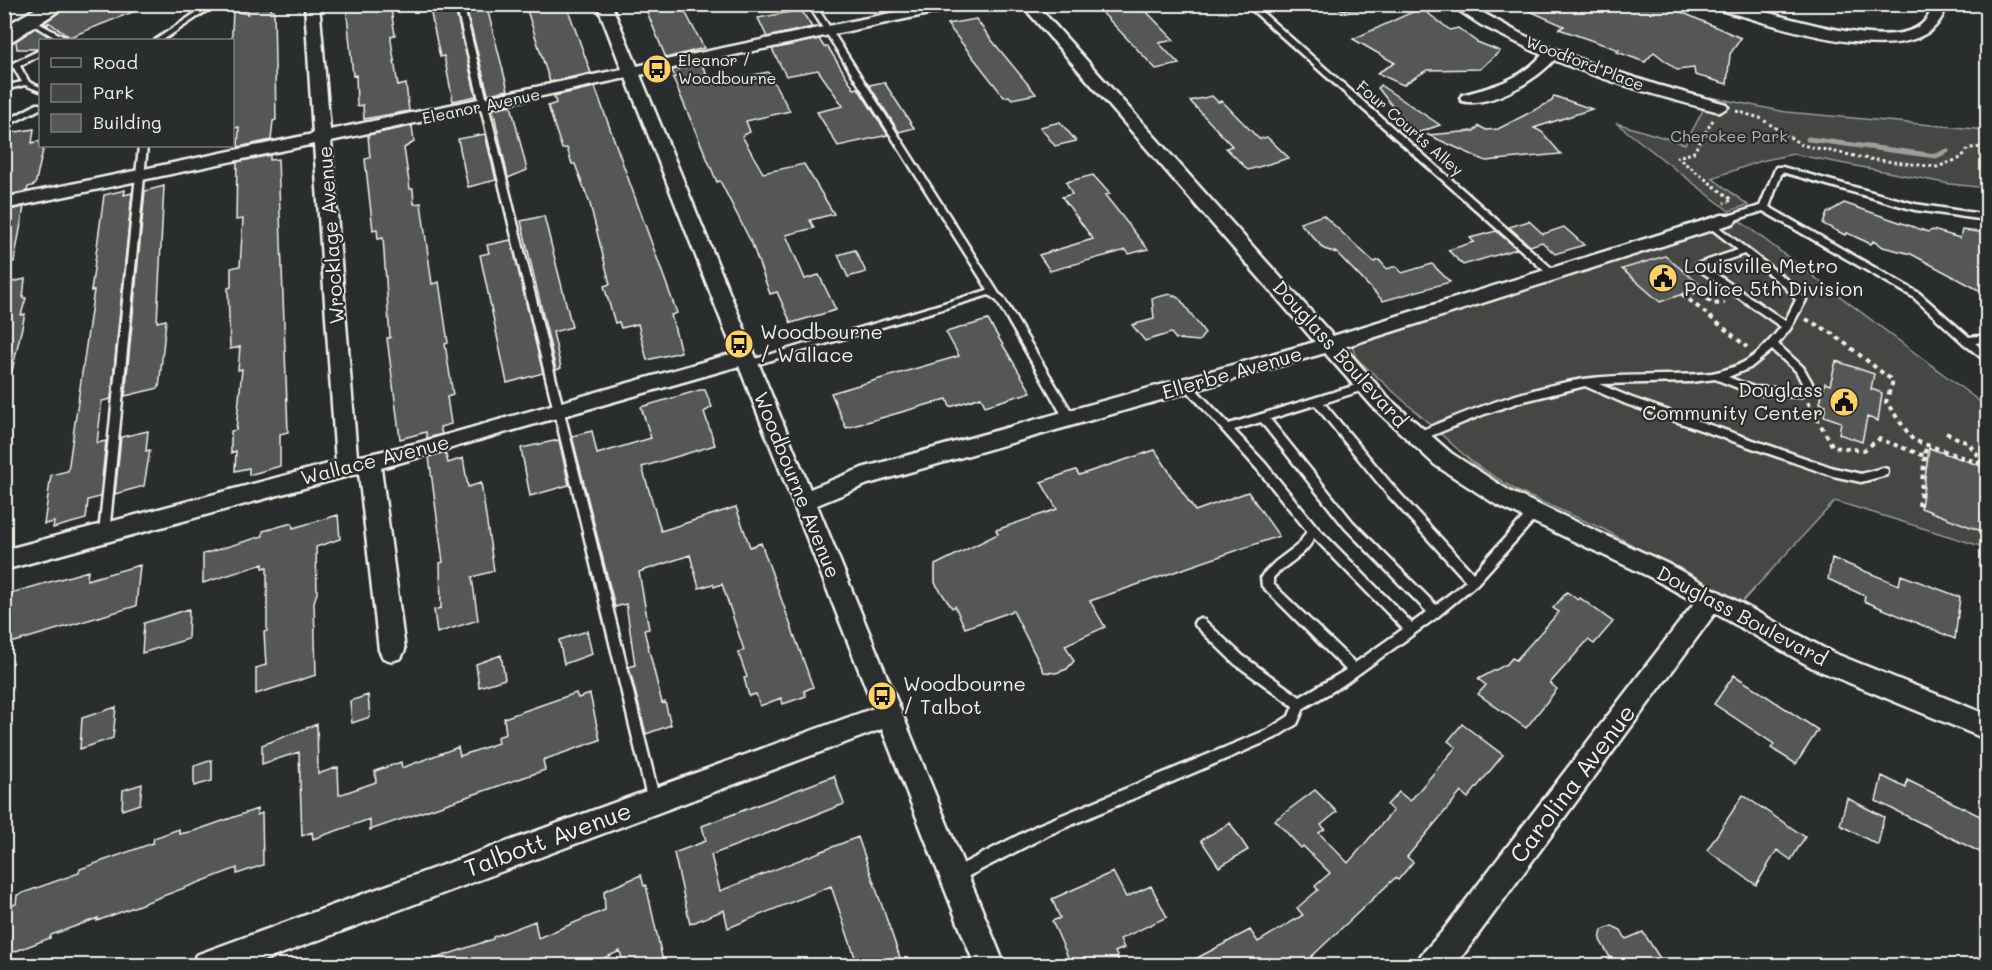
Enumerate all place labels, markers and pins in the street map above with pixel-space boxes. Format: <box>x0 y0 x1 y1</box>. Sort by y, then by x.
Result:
place label: Eleanor / Woodbourne <box>678 49 776 88</box>
bus stop icon: Eleanor / Woodbourne <box>641 53 673 85</box>
place label: Louisville Metro Police 5th Division <box>1684 252 1863 301</box>
public building icon: Louisville Metro Police 5th Division <box>1647 262 1679 294</box>
place label: Woodbourne / Wallace <box>760 318 883 367</box>
bus stop icon: Woodbourne / Wallace <box>723 328 755 360</box>
place label: Douglass Community Center <box>1642 376 1823 425</box>
public building icon: Douglass Community Center <box>1828 386 1860 418</box>
place label: Woodbourne / Talbot <box>903 670 1026 719</box>
bus stop icon: Woodbourne / Talbot <box>866 680 898 712</box>

